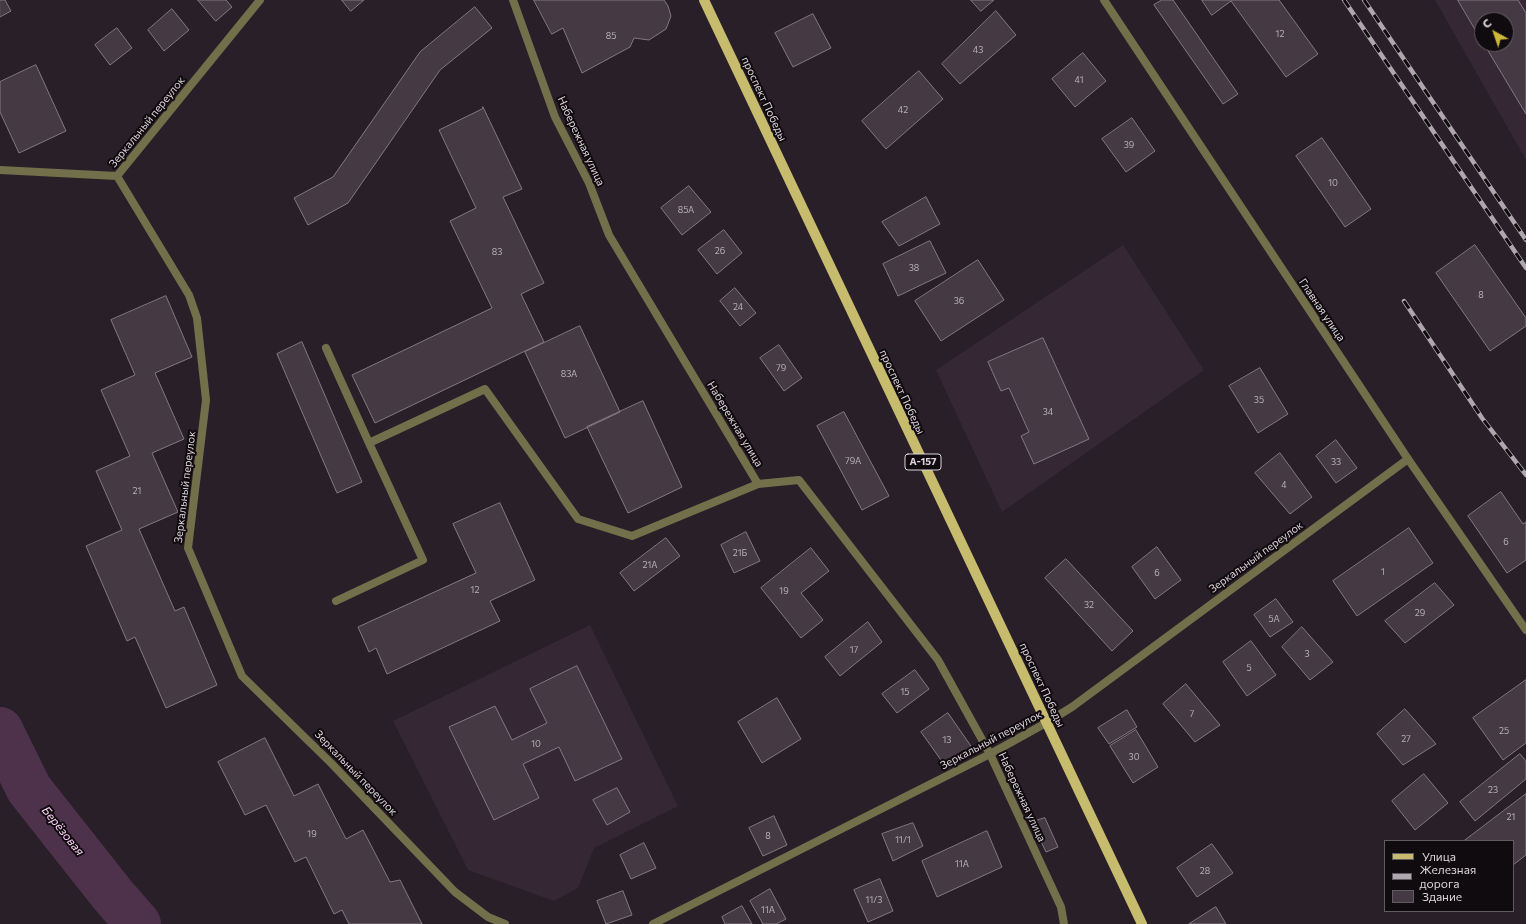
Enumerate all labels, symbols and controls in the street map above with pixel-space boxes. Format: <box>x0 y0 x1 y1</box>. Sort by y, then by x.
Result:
north arrow <box>1474 12 1514 52</box>
text: С <box>1480 16 1494 31</box>
house number: 12 <box>1276 29 1284 39</box>
house number: 85 <box>606 31 616 41</box>
house number: 43 <box>973 45 983 55</box>
street label: проспект Победы <box>739 55 789 143</box>
street label: Зеркальный переулок <box>106 74 188 170</box>
house number: 41 <box>1075 75 1083 85</box>
street label: Набережная улица <box>554 94 608 188</box>
house number: 42 <box>898 105 908 115</box>
house number: 39 <box>1124 140 1134 150</box>
house number: 10 <box>1328 178 1338 188</box>
house number: 85А <box>678 205 694 215</box>
house number: 26 <box>715 246 725 256</box>
house number: 83 <box>492 247 502 257</box>
house number: 38 <box>909 263 919 273</box>
street label: Главная улица <box>1296 276 1348 344</box>
house number: 8 <box>1478 290 1484 300</box>
house number: 36 <box>954 296 964 306</box>
house number: 24 <box>733 302 743 312</box>
street label: проспект Победы <box>877 348 927 436</box>
house number: 79 <box>776 363 786 373</box>
house number: 83А <box>561 369 577 379</box>
street label: Набережная улица <box>704 379 766 469</box>
house number: 35 <box>1254 395 1264 405</box>
house number: 34 <box>1043 407 1053 417</box>
street label: Зеркальный переулок <box>172 430 198 544</box>
road number: А-157 <box>905 454 941 470</box>
house number: 79А <box>845 456 861 466</box>
house number: 33 <box>1331 457 1341 467</box>
house number: 4 <box>1281 480 1287 490</box>
house number: 21 <box>133 486 141 496</box>
street label: Зеркальный переулок <box>1206 518 1306 596</box>
house number: 6 <box>1503 537 1509 547</box>
house number: 21Б <box>733 548 747 558</box>
house number: 21А <box>642 560 658 570</box>
house number: 1 <box>1381 567 1385 577</box>
house number: 6 <box>1154 568 1160 578</box>
house number: 12 <box>471 585 479 595</box>
house number: 19 <box>779 586 789 596</box>
house number: 32 <box>1084 600 1094 610</box>
house number: 29 <box>1415 608 1425 618</box>
house number: 5А <box>1268 614 1280 624</box>
street label: проспект Победы <box>1017 641 1067 729</box>
house number: 17 <box>850 645 858 655</box>
house number: 3 <box>1304 649 1310 659</box>
house number: 5 <box>1246 663 1252 673</box>
house number: 15 <box>900 687 910 697</box>
street label: Зеркальный переулок <box>938 708 1044 772</box>
house number: 7 <box>1190 709 1194 719</box>
house number: 25 <box>1499 726 1509 736</box>
street label: Зеркальный переулок <box>312 728 400 818</box>
house number: 27 <box>1401 734 1411 744</box>
house number: 13 <box>943 735 951 745</box>
house number: 10 <box>531 739 541 749</box>
street label: Набережная улица <box>995 750 1049 844</box>
house number: 30 <box>1128 752 1140 762</box>
house number: 23 <box>1488 785 1498 795</box>
water label: Берёзовая <box>39 804 87 858</box>
house number: 21 <box>1507 812 1515 822</box>
house number: 19 <box>307 829 317 839</box>
house number: 8 <box>765 831 771 841</box>
house number: 11/1 <box>895 835 911 845</box>
legend <box>1384 840 1514 912</box>
text: Улица <box>1422 849 1456 863</box>
house number: 11А <box>955 859 969 869</box>
text: Железная дорога <box>1420 862 1476 890</box>
house number: 28 <box>1200 866 1210 876</box>
text: Здание <box>1422 889 1462 903</box>
house number: 11/3 <box>866 895 882 905</box>
house number: 11А <box>761 905 775 915</box>

